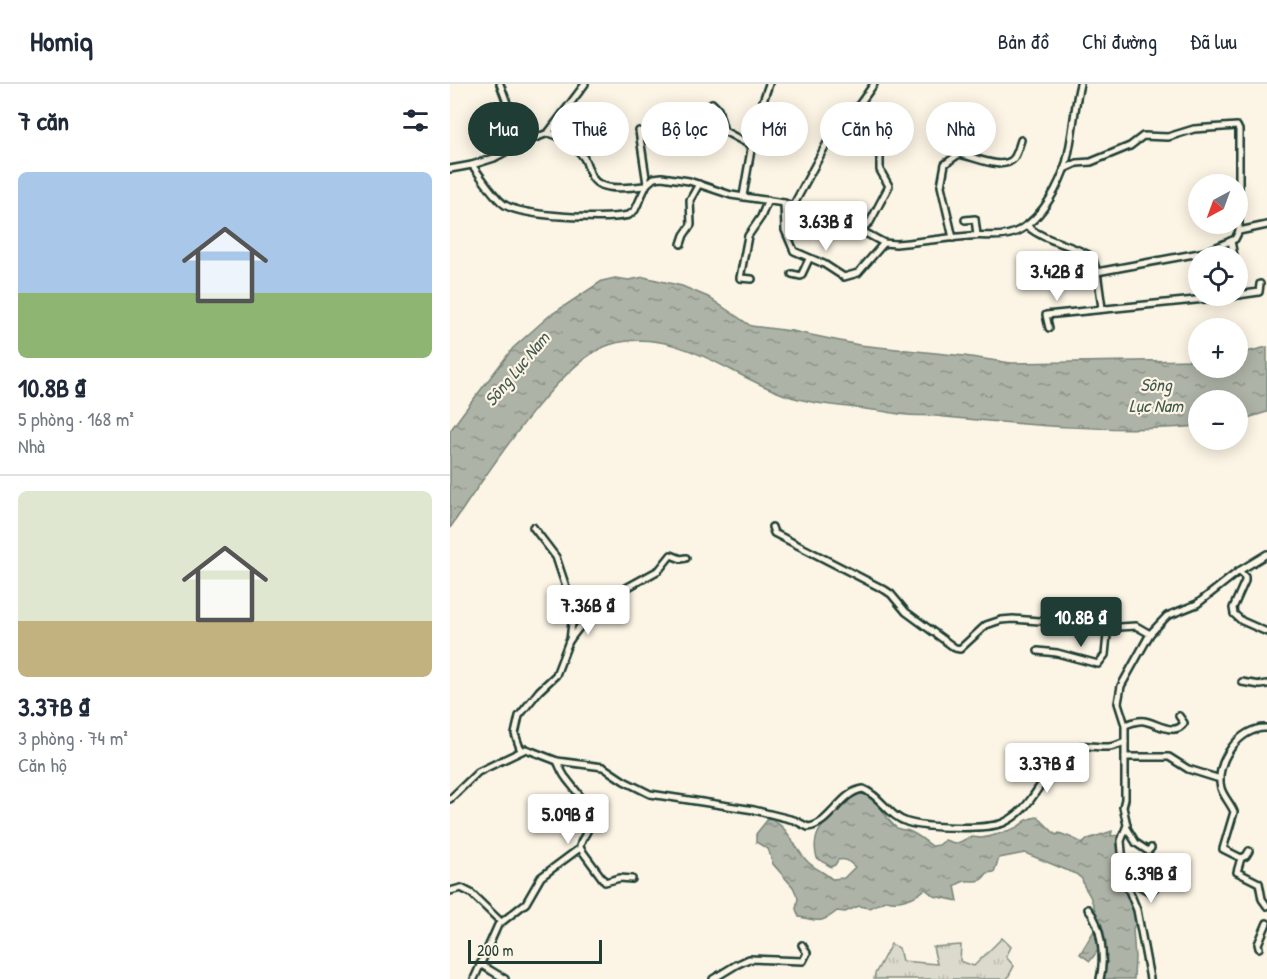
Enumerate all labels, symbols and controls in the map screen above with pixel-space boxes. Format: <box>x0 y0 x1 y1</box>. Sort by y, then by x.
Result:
text: Homiq <box>30 22 93 60</box>
text: Bản đồ <box>998 27 1049 56</box>
text: Chỉ đường <box>1082 27 1157 56</box>
text: Đã lưu <box>1190 27 1237 56</box>
chip: Mua <box>468 102 539 156</box>
chip: Thuê <box>551 102 629 156</box>
chip: Bộ lọc <box>641 102 729 156</box>
chip: Mới <box>741 102 808 156</box>
chip: Căn hộ <box>820 102 914 156</box>
chip: Nhà <box>926 102 996 156</box>
text: 7 căn <box>18 103 69 138</box>
icon: filters <box>399 104 432 137</box>
north arrow <box>1188 174 1248 234</box>
map controls <box>1188 174 1248 450</box>
pin: 3.63B ₫ <box>771 201 881 252</box>
text: 3.63B ₫ <box>799 207 853 234</box>
icon: home <box>171 211 279 319</box>
button: locate <box>1188 246 1248 306</box>
pin: 3.42B ₫ <box>1002 251 1112 302</box>
text: 3.42B ₫ <box>1030 257 1084 284</box>
button: + <box>1188 318 1248 378</box>
water label: Sông Lục Nam <box>478 326 556 411</box>
text: 10.8B ₫ <box>18 370 87 405</box>
water label: Sông Lục Nam <box>1129 372 1184 418</box>
button: − <box>1188 390 1248 450</box>
text: 5 phòng · 168 m² <box>18 405 134 432</box>
text: Nhà <box>18 432 45 459</box>
icon: home <box>171 530 279 638</box>
pin: 7.36B ₫ <box>533 585 643 636</box>
text: 7.36B ₫ <box>561 591 615 618</box>
pin: 10.8B ₫ <box>1026 597 1136 648</box>
text: 10.8B ₫ <box>1055 603 1107 630</box>
text: 3.37B ₫ <box>18 689 90 724</box>
text: 3 phòng · 74 m² <box>18 724 128 751</box>
pin: 3.37B ₫ <box>992 743 1102 794</box>
text: 3.37B ₫ <box>1019 749 1075 776</box>
text: Căn hộ <box>18 751 67 778</box>
pin: 5.09B ₫ <box>513 794 623 845</box>
text: 5.09B ₫ <box>542 800 594 827</box>
pin: 6.39B ₫ <box>1096 853 1206 904</box>
text: 6.39B ₫ <box>1125 859 1177 886</box>
scale bar <box>468 937 602 964</box>
text: 200 m <box>477 939 513 961</box>

